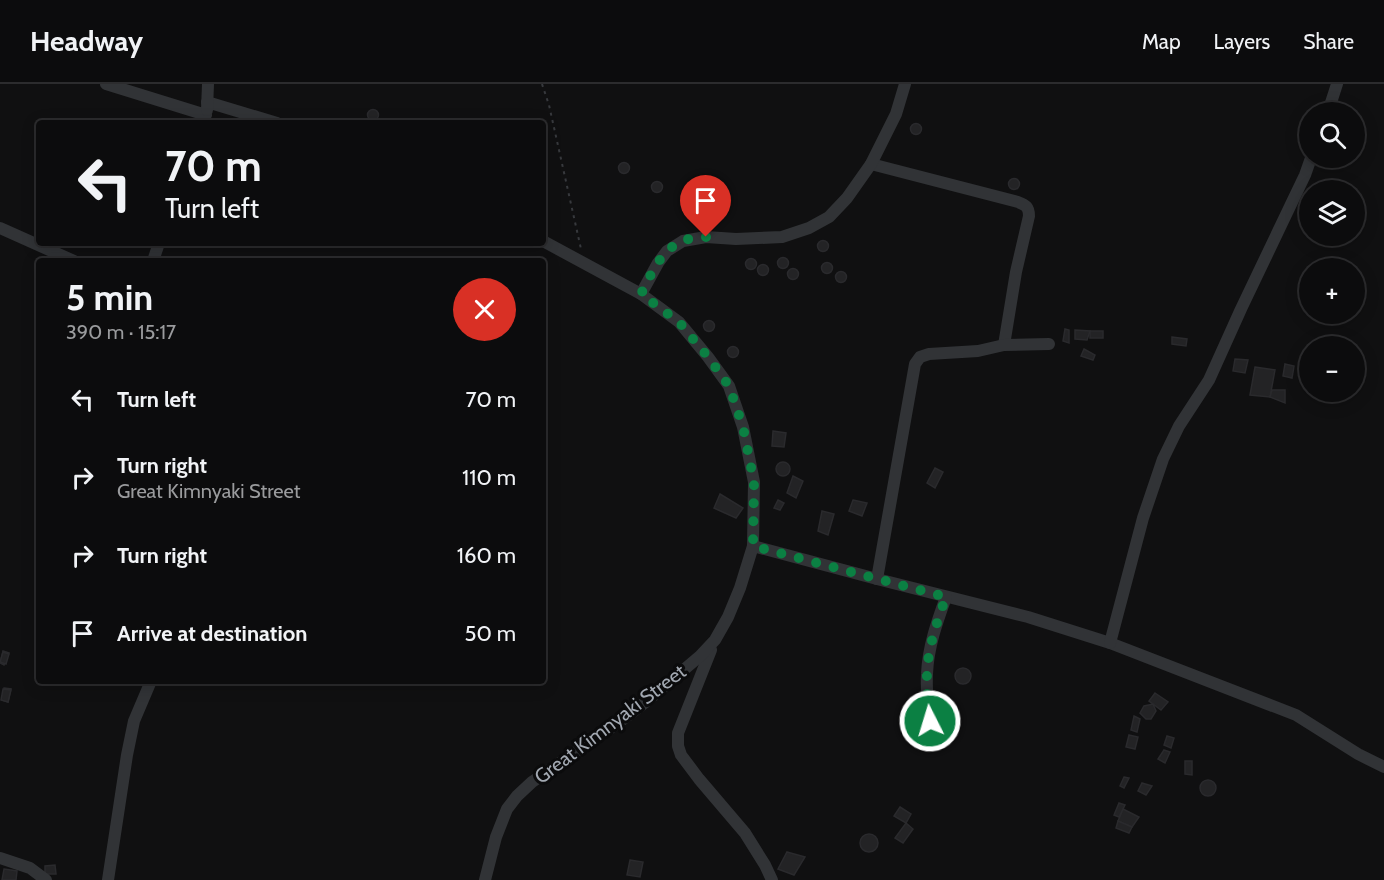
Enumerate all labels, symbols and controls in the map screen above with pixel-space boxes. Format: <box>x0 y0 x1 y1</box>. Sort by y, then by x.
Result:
text: Headway <box>30 24 143 58</box>
text: Map <box>1142 29 1181 54</box>
text: Layers <box>1214 29 1270 54</box>
text: Share <box>1303 29 1354 54</box>
map controls <box>1299 102 1365 402</box>
button: search <box>1299 102 1365 168</box>
text: 70 m <box>165 140 262 192</box>
icon: left <box>66 144 144 222</box>
pin <box>680 175 731 237</box>
button: layers <box>1299 180 1365 246</box>
icon: arrive <box>689 184 722 217</box>
text: Turn left <box>165 192 259 225</box>
button: + <box>1299 258 1365 324</box>
text: 5 min <box>66 275 153 319</box>
button: close <box>453 278 516 341</box>
text: 390 m · 15:17 <box>66 320 176 344</box>
button: − <box>1299 336 1365 402</box>
icon: left <box>66 383 99 416</box>
text: Turn left <box>117 386 196 413</box>
text: 70 m <box>466 386 516 413</box>
text: Turn right <box>117 452 207 479</box>
icon: right <box>66 461 99 494</box>
text: 110 m <box>462 464 516 491</box>
text: Great Kimnyaki Street <box>117 479 300 503</box>
icon: right <box>66 539 99 572</box>
text: Turn right <box>117 542 207 569</box>
text: 160 m <box>457 542 516 569</box>
icon: arrive <box>66 617 99 650</box>
text: Arrive at destination <box>117 620 307 647</box>
text: 50 m <box>464 620 516 647</box>
street label: Great Kimnyaki Street <box>530 659 691 789</box>
position arrow <box>898 689 962 753</box>

